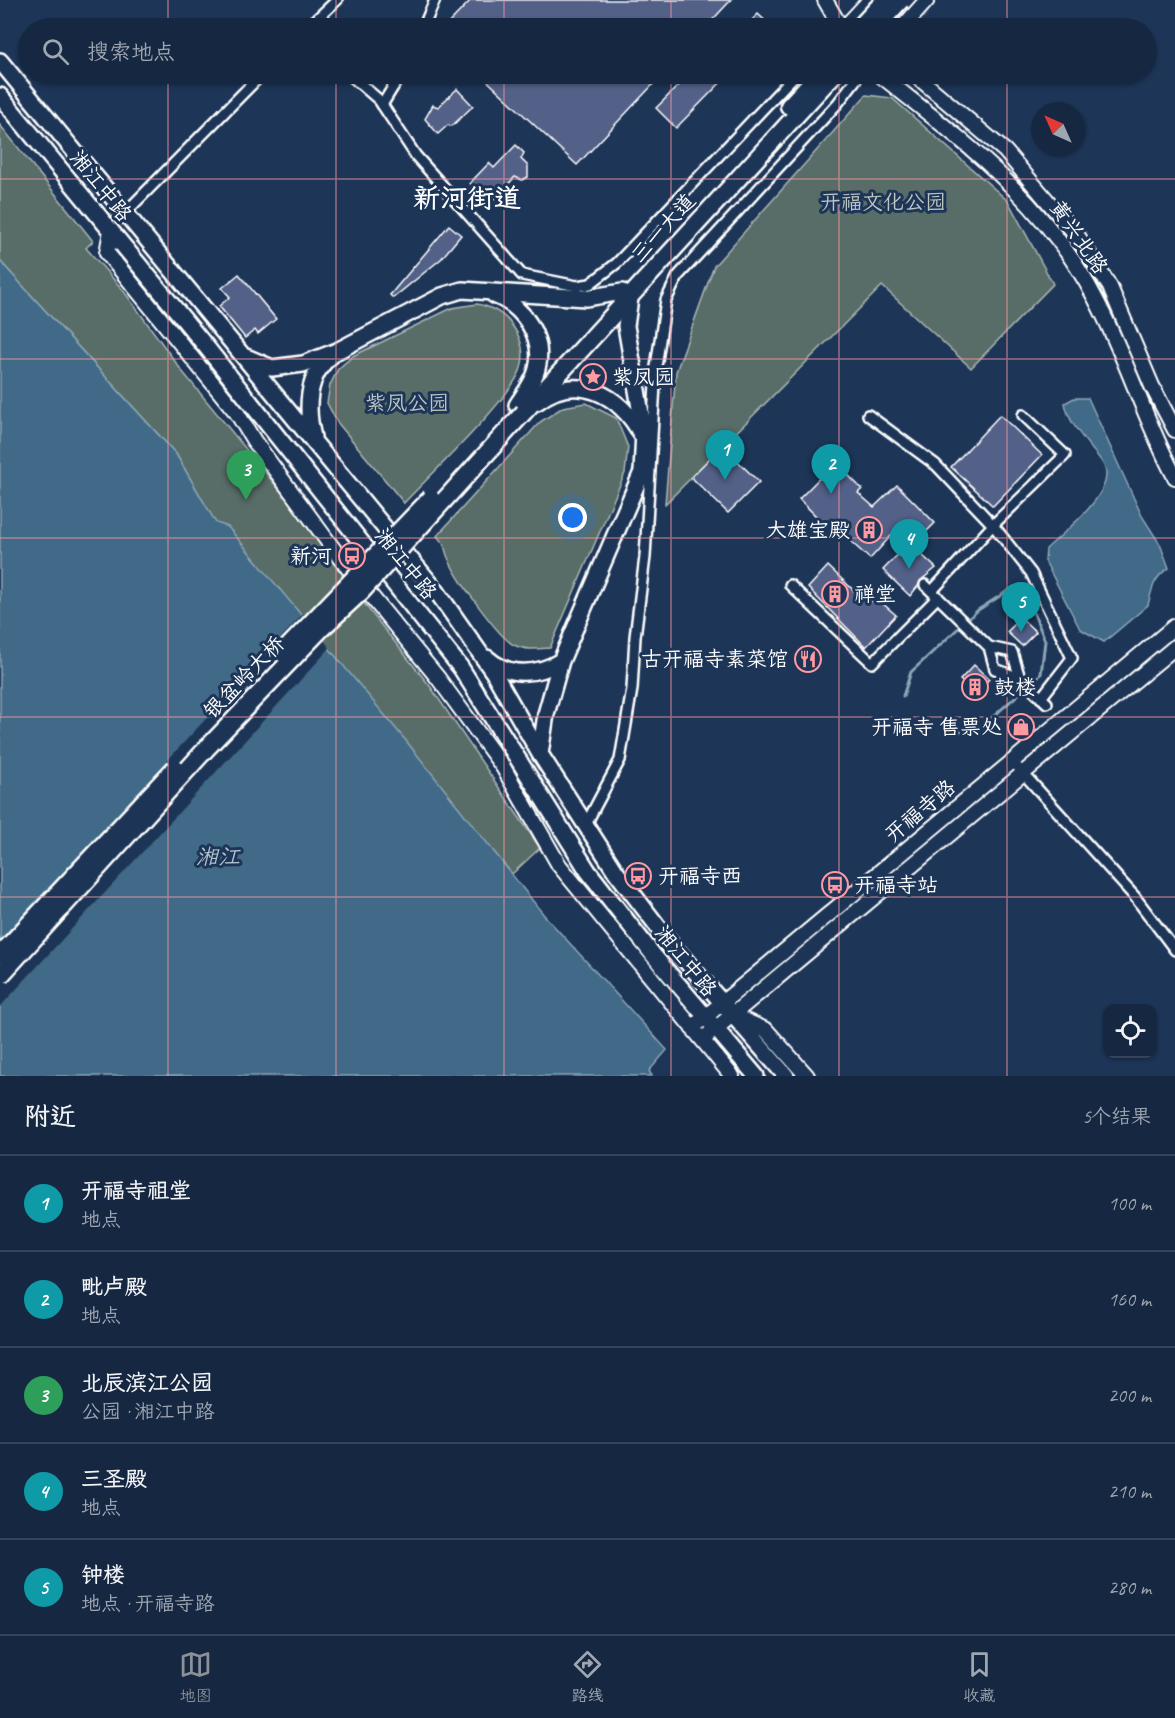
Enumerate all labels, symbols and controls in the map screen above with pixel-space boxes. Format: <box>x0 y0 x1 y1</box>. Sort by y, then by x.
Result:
search box <box>18 18 1157 84</box>
icon: search <box>39 35 72 68</box>
text: 搜索地点 <box>87 38 175 66</box>
north arrow <box>1031 102 1085 156</box>
street label: 湘江中路 <box>64 145 138 227</box>
district label: 新河街道 <box>413 181 521 215</box>
street label: 三一大道 <box>625 188 701 268</box>
park label: 开福文化公园 <box>820 189 946 215</box>
street label: 黄兴北路 <box>1044 195 1114 279</box>
place icon: 紫凤园 <box>578 362 608 392</box>
place label: 紫凤园 <box>612 364 675 390</box>
park label: 紫凤公园 <box>365 390 449 416</box>
pin: 1 <box>706 430 744 480</box>
pin: 2 <box>812 444 850 494</box>
pin: 3 <box>226 450 266 500</box>
your location <box>558 503 587 532</box>
building icon: 大雄宝殿 <box>854 515 884 545</box>
place label: 大雄宝殿 <box>766 517 850 543</box>
pin: 4 <box>890 520 928 569</box>
street label: 湘江中路 <box>369 523 443 605</box>
bus stop icon: 新河 <box>337 541 367 571</box>
place label: 新河 <box>290 543 332 569</box>
building icon: 禅堂 <box>820 579 850 609</box>
place label: 禅堂 <box>854 581 896 607</box>
pin: 5 <box>1002 582 1040 632</box>
street label: 银盆岭大桥 <box>198 630 290 724</box>
restaurant icon: 古开福寺素菜馆 <box>793 644 823 674</box>
place label: 古开福寺素菜馆 <box>641 646 788 672</box>
building icon: 鼓楼 <box>960 672 990 702</box>
place label: 鼓楼 <box>994 674 1036 700</box>
shop icon: 开福寺 售票处 <box>1006 712 1036 742</box>
place label: 开福寺 售票处 <box>871 714 1002 740</box>
street label: 开福寺路 <box>879 774 961 848</box>
water label: 湘江 <box>196 843 241 871</box>
bus stop icon: 开福寺西 <box>623 861 653 891</box>
place label: 开福寺西 <box>658 863 742 889</box>
bus stop icon: 开福寺站 <box>820 870 850 900</box>
place label: 开福寺站 <box>854 872 938 898</box>
street label: 湘江中路 <box>649 920 723 1002</box>
map controls <box>1103 1004 1157 1058</box>
button: locate <box>1103 1004 1157 1058</box>
text: 附近 <box>24 1100 76 1133</box>
text: 5个结果 <box>1082 1104 1151 1129</box>
text: 开福寺祖堂 <box>81 1177 191 1205</box>
text: 1 <box>39 1191 48 1216</box>
text: 100 m <box>1108 1191 1151 1216</box>
text: 地点 <box>81 1207 121 1232</box>
text: 毗卢殿 <box>81 1273 147 1301</box>
text: 2 <box>39 1287 48 1312</box>
text: 160 m <box>1108 1287 1151 1312</box>
text: 地点 <box>81 1303 121 1328</box>
text: 北辰滨江公园 <box>81 1369 213 1397</box>
text: 3 <box>39 1383 48 1408</box>
text: 200 m <box>1108 1383 1151 1408</box>
text: 公园 · 湘江中路 <box>81 1399 214 1424</box>
text: 三圣殿 <box>81 1465 147 1493</box>
text: 4 <box>39 1479 48 1504</box>
text: 210 m <box>1108 1479 1151 1504</box>
text: 地点 <box>81 1495 121 1520</box>
text: 钟楼 <box>81 1561 125 1589</box>
text: 5 <box>39 1575 48 1600</box>
text: 280 m <box>1108 1575 1151 1600</box>
text: 地点 · 开福寺路 <box>81 1591 214 1616</box>
tab: 地图 <box>179 1648 212 1706</box>
tab: 路线 <box>571 1648 604 1706</box>
tab: 收藏 <box>963 1648 996 1706</box>

